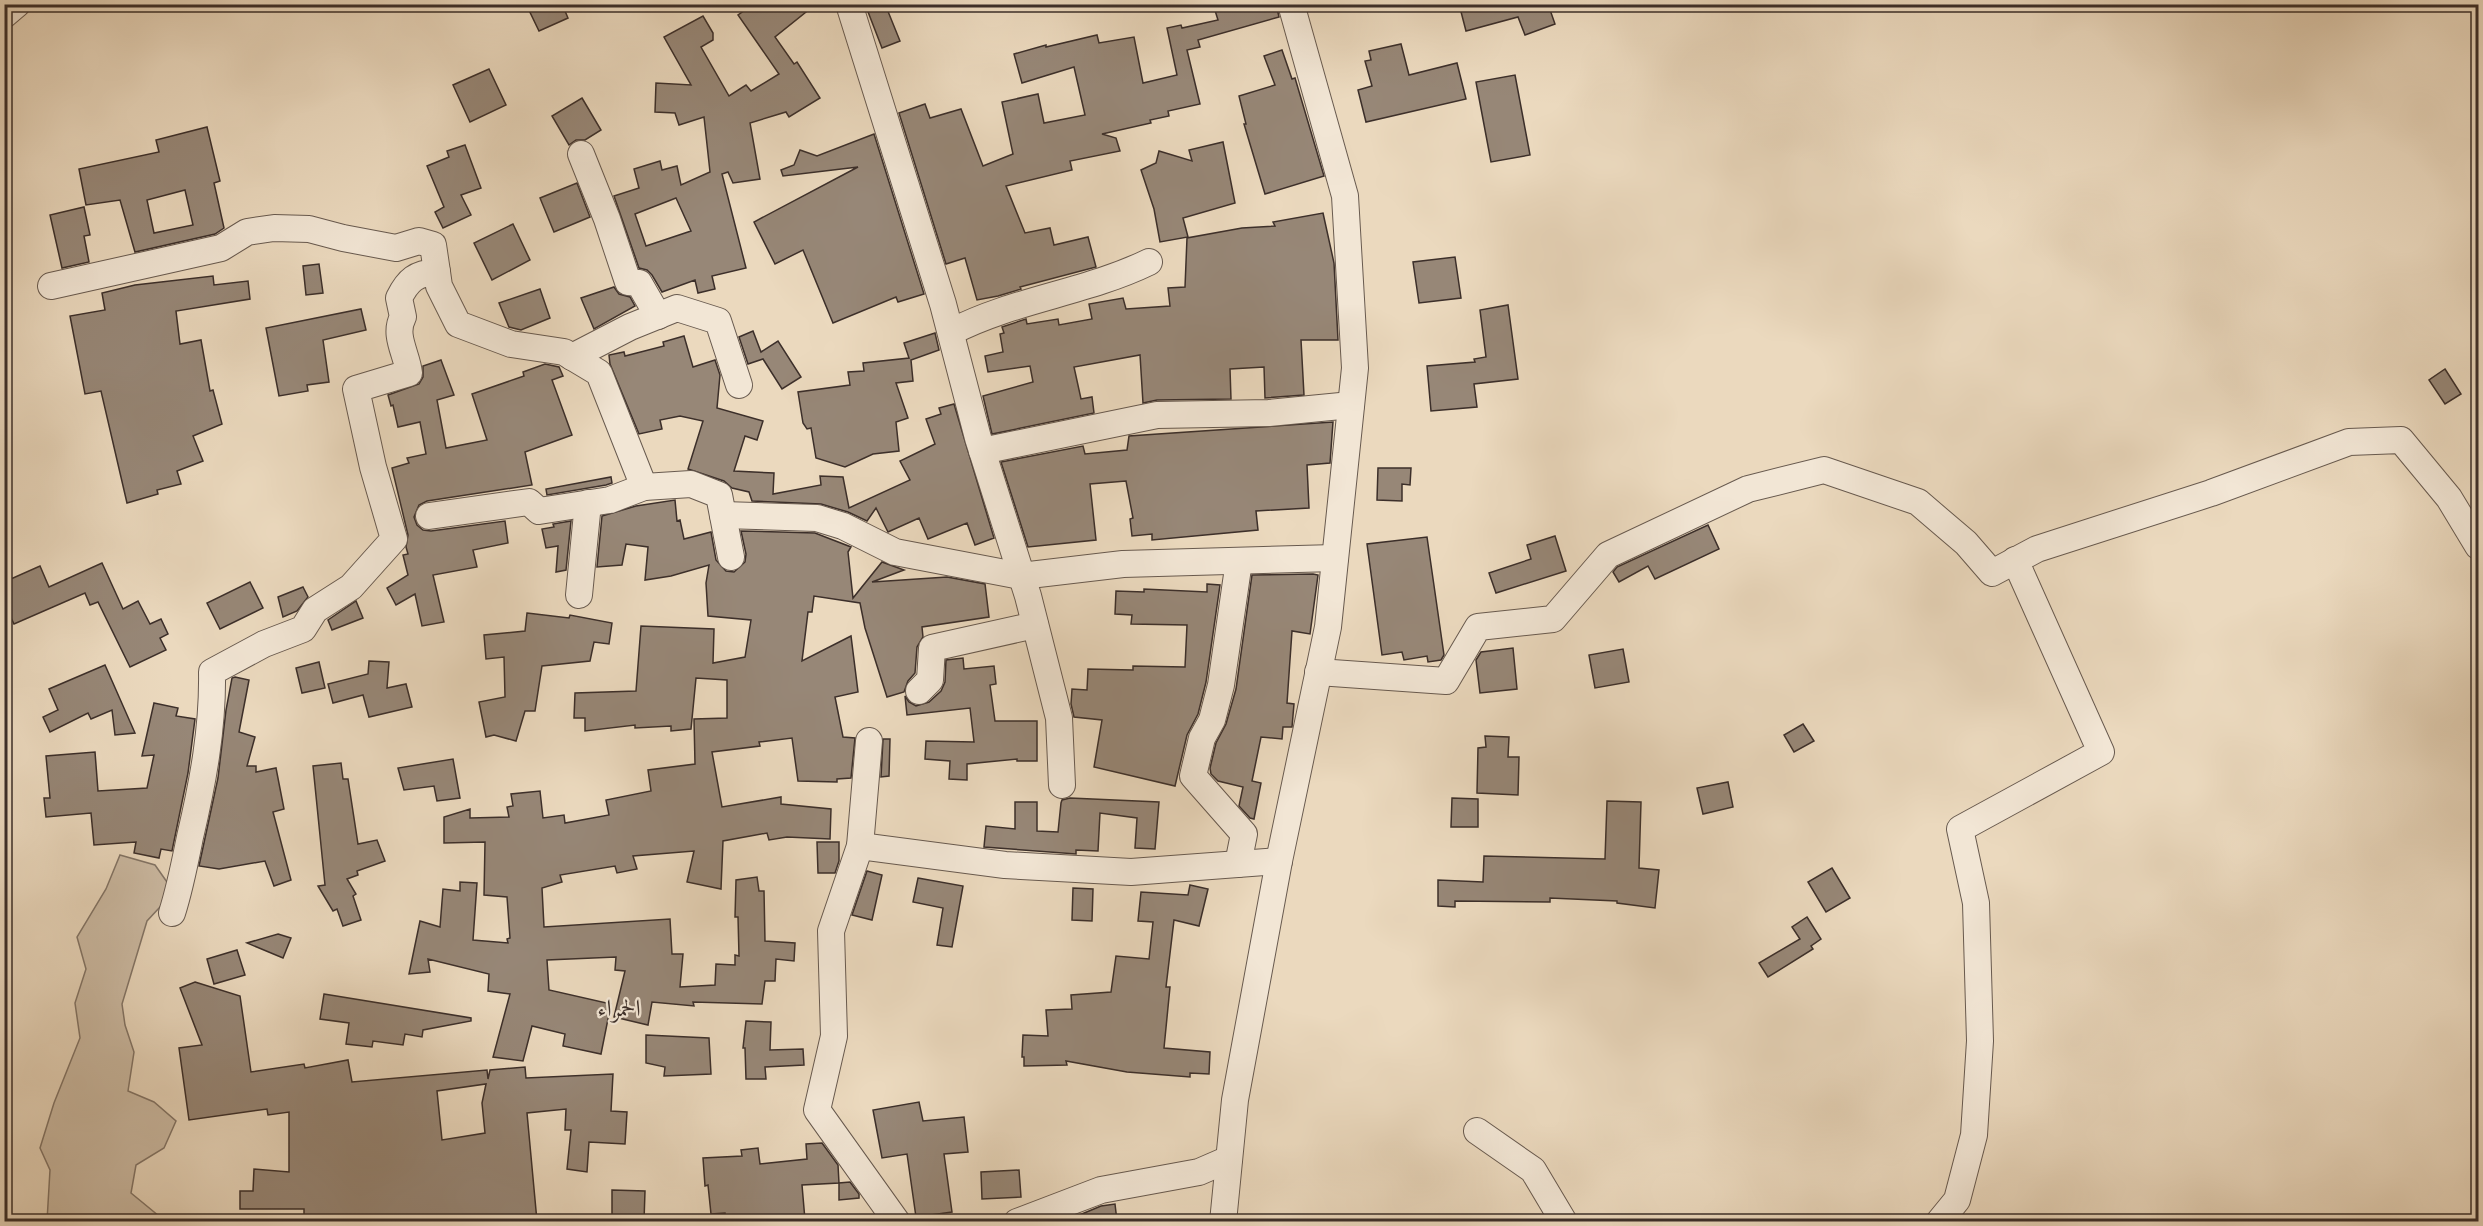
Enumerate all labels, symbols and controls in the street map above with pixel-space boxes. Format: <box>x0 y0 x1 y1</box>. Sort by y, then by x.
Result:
district label: الحمراء <box>597 993 641 1023</box>

